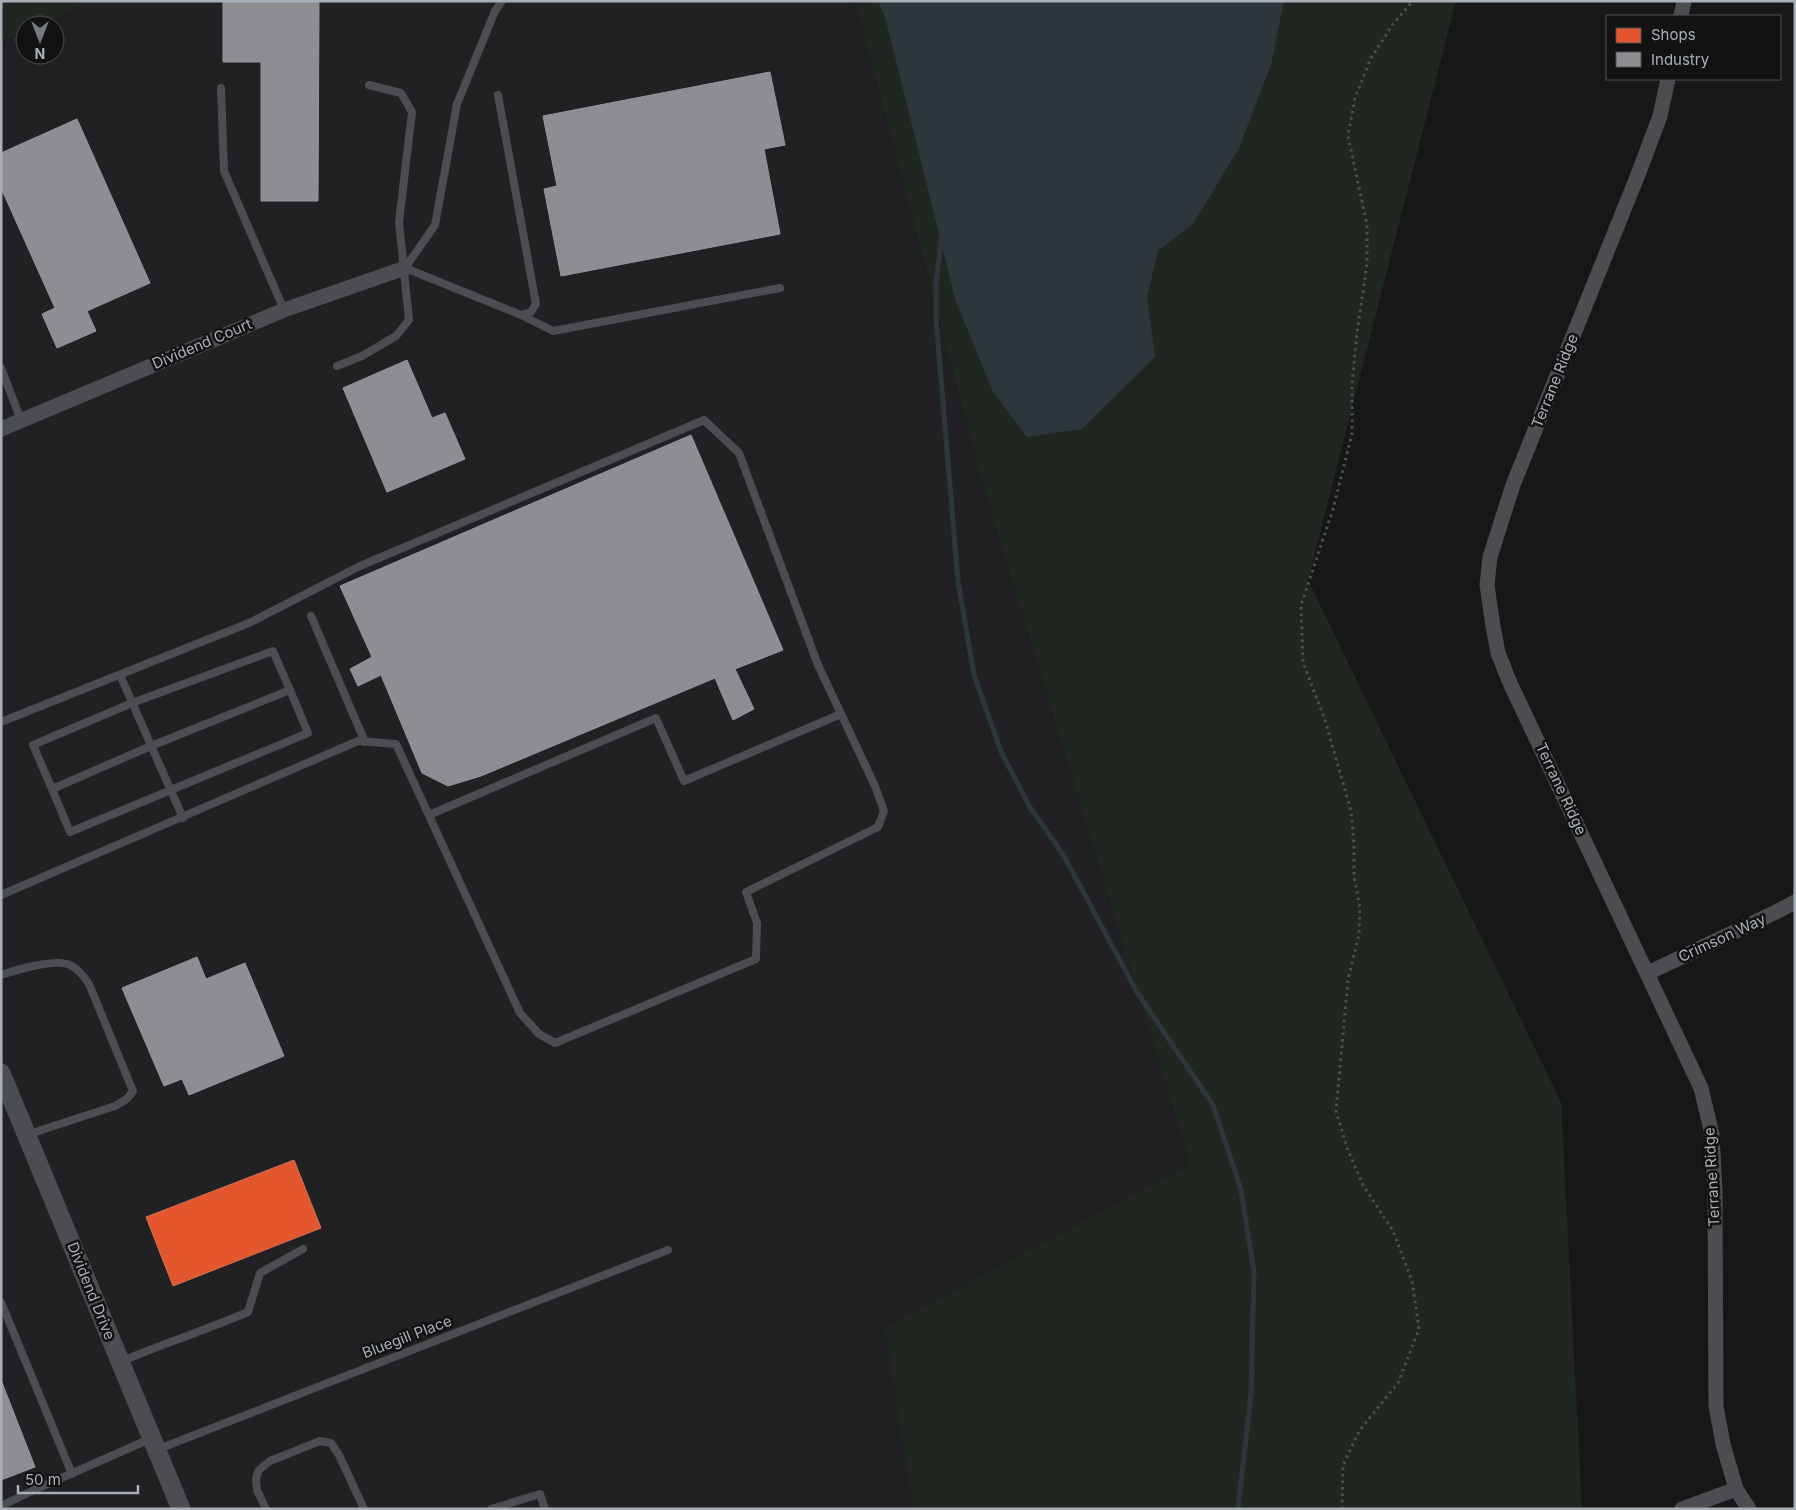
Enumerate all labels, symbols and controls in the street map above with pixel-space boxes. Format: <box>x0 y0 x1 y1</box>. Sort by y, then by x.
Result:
north arrow <box>15 15 65 65</box>
legend <box>1606 15 1781 80</box>
text: Shops <box>1651 25 1696 44</box>
text: N <box>35 45 45 62</box>
text: Industry <box>1651 50 1710 69</box>
street label: Dividend Court <box>149 314 255 373</box>
street label: Terrane Ridge <box>1527 331 1582 430</box>
street label: Terrane Ridge <box>1532 740 1591 838</box>
street label: Crimson Way <box>1675 909 1769 966</box>
street label: Terrane Ridge <box>1699 1127 1724 1227</box>
street label: Dividend Drive <box>63 1239 120 1343</box>
street label: Bluegill Place <box>359 1311 454 1362</box>
scale bar <box>18 1462 138 1494</box>
text: 50 m <box>25 1470 61 1489</box>

